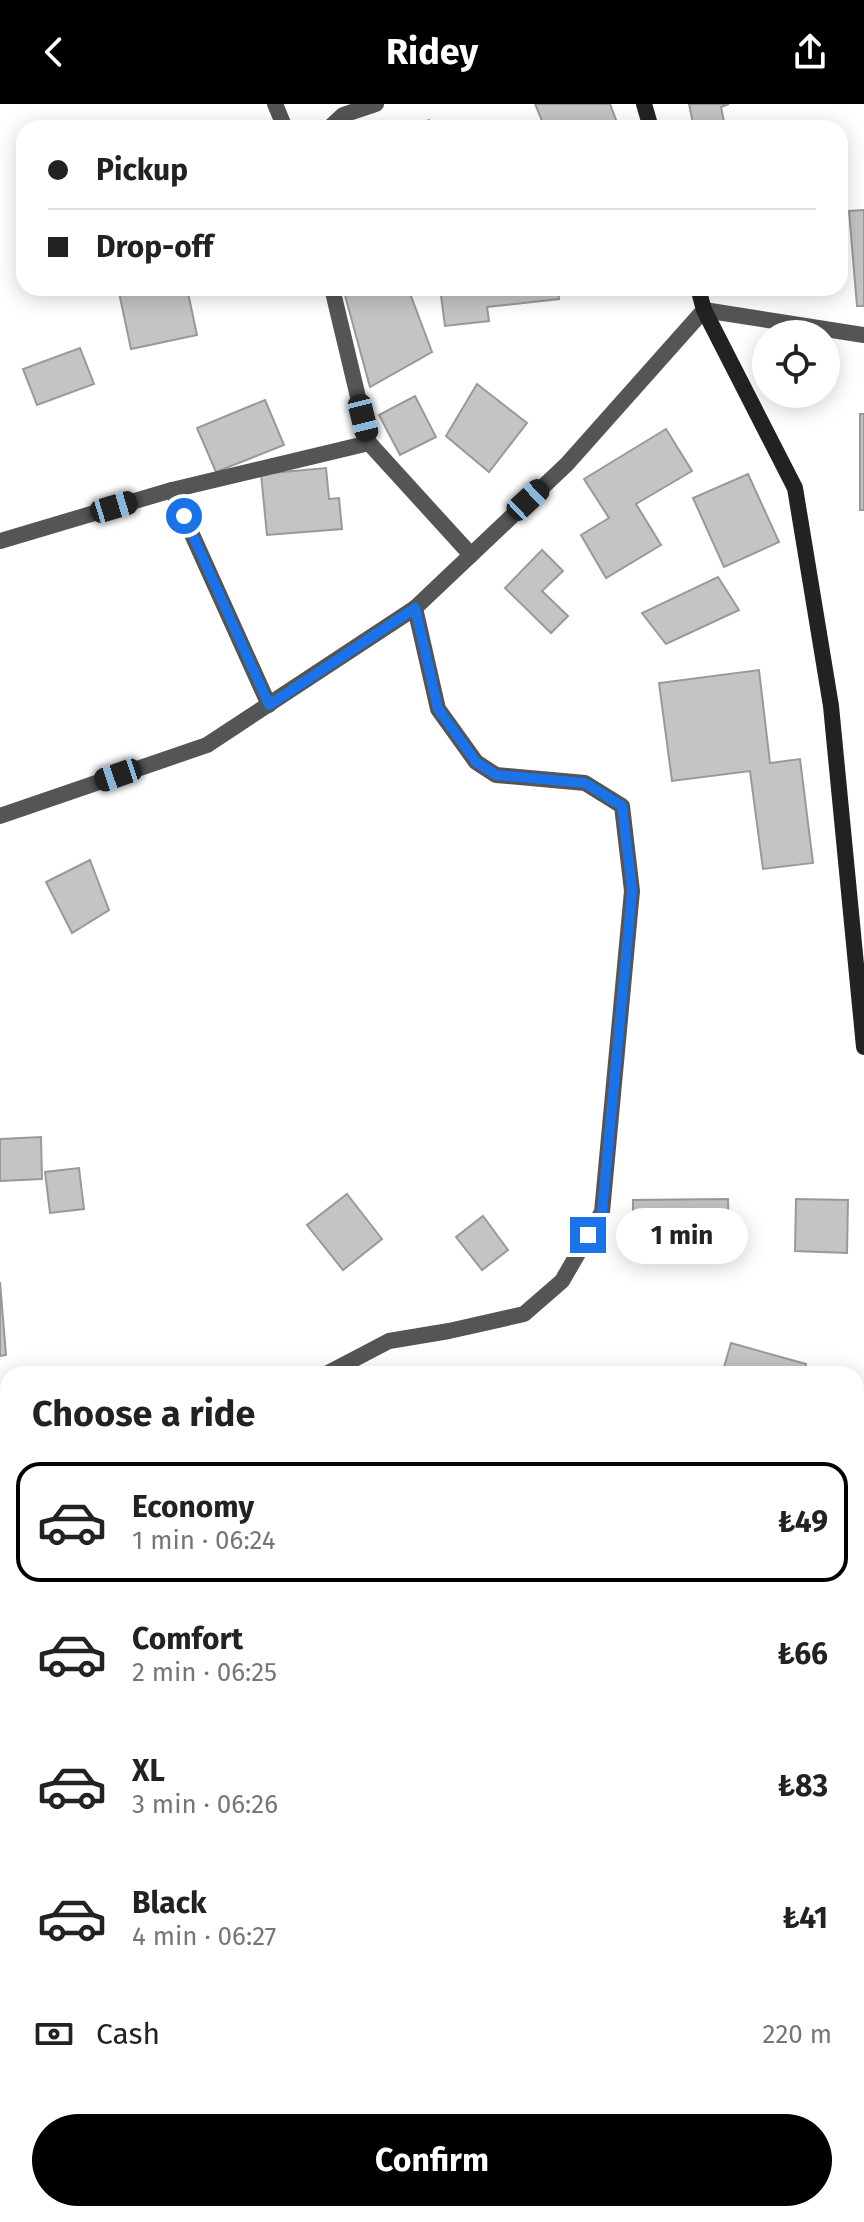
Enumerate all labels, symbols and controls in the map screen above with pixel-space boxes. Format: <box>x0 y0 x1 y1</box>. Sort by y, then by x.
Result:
icon: back <box>32 30 76 74</box>
text: Ridey <box>386 30 478 74</box>
icon: share <box>788 30 832 74</box>
text: Pickup <box>96 152 188 188</box>
text: Drop-off <box>96 229 213 265</box>
map controls <box>752 320 840 408</box>
button: locate <box>752 320 840 408</box>
car <box>346 392 380 444</box>
car <box>502 475 554 525</box>
car <box>88 489 140 525</box>
route start <box>166 498 202 534</box>
car <box>91 756 145 794</box>
callout: 1 min <box>616 1207 748 1263</box>
route end <box>570 1217 606 1253</box>
text: 1 min <box>651 1220 713 1251</box>
text: Choose a ride <box>32 1392 255 1436</box>
icon: car <box>36 1486 108 1558</box>
text: Economy <box>132 1489 254 1525</box>
text: ₺49 <box>778 1504 828 1540</box>
text: 1 min · 06:24 <box>132 1525 276 1556</box>
icon: car <box>36 1618 108 1690</box>
text: Comfort <box>132 1621 243 1657</box>
text: ₺66 <box>777 1636 828 1672</box>
text: 2 min · 06:25 <box>132 1657 277 1688</box>
icon: car <box>36 1750 108 1822</box>
text: XL <box>132 1753 165 1789</box>
text: ₺83 <box>778 1768 828 1804</box>
text: 3 min · 06:26 <box>132 1789 278 1820</box>
icon: car <box>36 1882 108 1954</box>
text: Black <box>132 1885 207 1921</box>
text: ₺41 <box>782 1900 828 1936</box>
text: 4 min · 06:27 <box>132 1921 276 1952</box>
icon: cash <box>32 2012 76 2056</box>
text: Cash <box>96 2016 160 2052</box>
text: 220 m <box>763 2019 832 2050</box>
button: Confirm <box>32 2114 832 2206</box>

